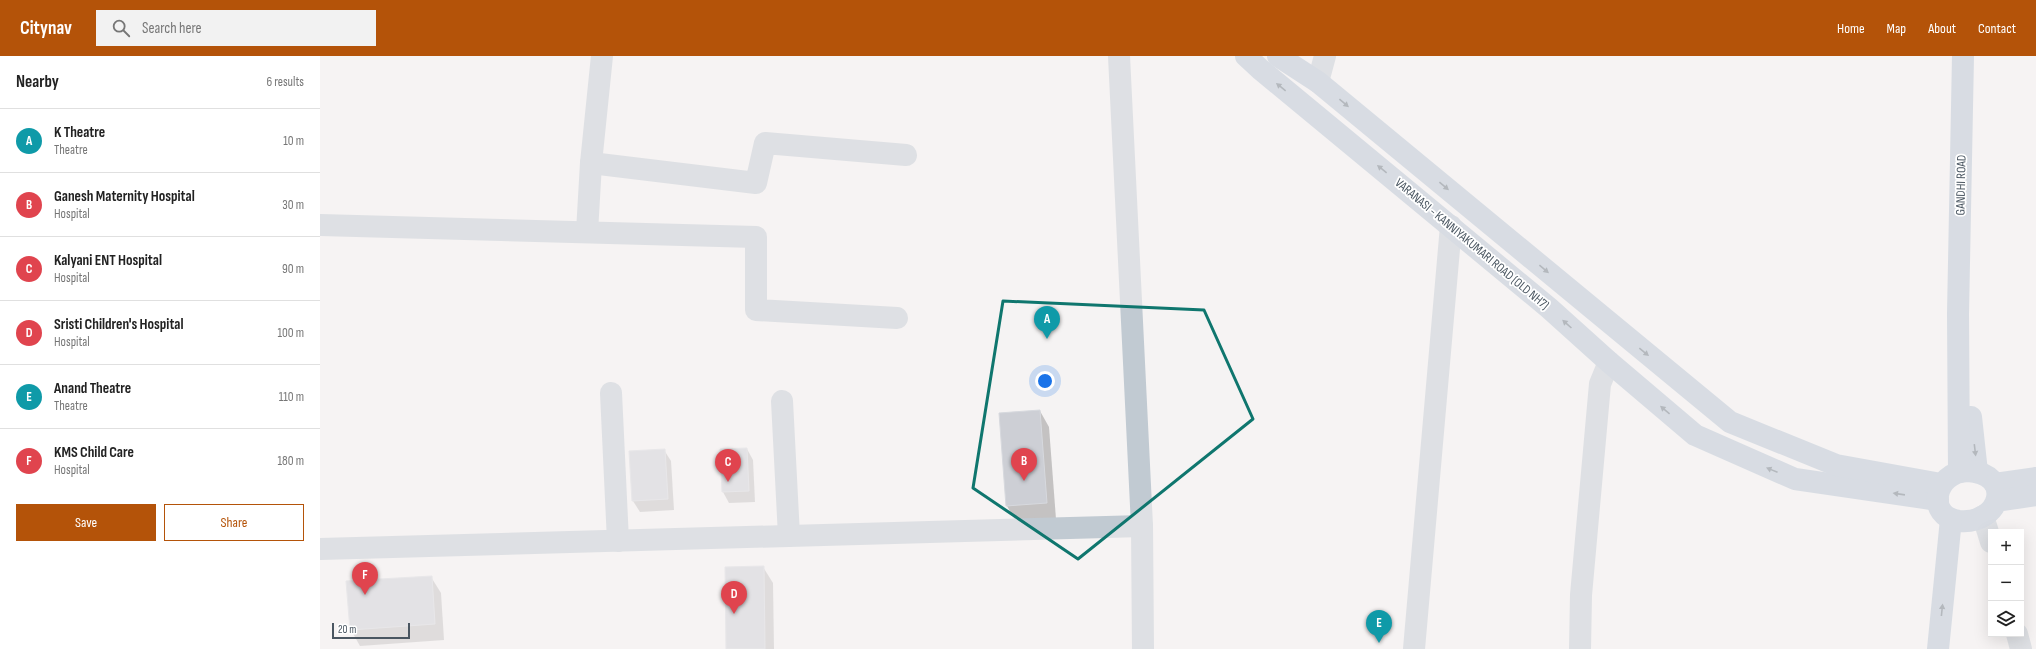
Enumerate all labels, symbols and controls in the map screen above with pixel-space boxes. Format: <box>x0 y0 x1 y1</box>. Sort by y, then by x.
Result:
search box <box>96 10 376 46</box>
text: Citynav <box>20 17 72 40</box>
icon: search <box>110 17 132 39</box>
text: Search here <box>142 19 202 38</box>
text: Home <box>1837 20 1865 37</box>
text: Map <box>1887 20 1906 37</box>
text: About <box>1928 20 1956 37</box>
text: Contact <box>1978 20 2016 37</box>
text: Nearby <box>16 72 59 92</box>
text: 6 results <box>266 74 304 90</box>
one-way arrow <box>1276 82 1287 91</box>
one-way arrow <box>1339 99 1349 108</box>
text: K Theatre <box>54 123 105 142</box>
text: A <box>26 133 32 149</box>
text: 10 m <box>283 133 304 149</box>
text: Theatre <box>54 142 88 158</box>
street label: GANDHI ROAD <box>1952 155 1970 215</box>
one-way arrow <box>1376 165 1387 174</box>
street label: VARANASI - KANNIYAKUMARI ROAD (OLD NH7) <box>1392 175 1552 313</box>
one-way arrow <box>1439 182 1449 191</box>
text: Ganesh Maternity Hospital <box>54 187 195 206</box>
text: B <box>26 197 32 213</box>
text: 30 m <box>282 197 304 213</box>
text: Hospital <box>54 206 90 222</box>
text: Kalyani ENT Hospital <box>54 251 162 270</box>
text: C <box>26 261 32 277</box>
text: 90 m <box>282 261 304 277</box>
one-way arrow <box>1539 265 1549 274</box>
text: Hospital <box>54 270 90 286</box>
pin: A <box>1034 306 1060 339</box>
text: Sristi Children's Hospital <box>54 315 184 334</box>
one-way arrow <box>1562 320 1572 329</box>
text: D <box>26 325 32 341</box>
text: 100 m <box>277 325 304 341</box>
text: Hospital <box>54 334 90 350</box>
one-way arrow <box>1639 347 1650 356</box>
your location <box>1035 371 1055 391</box>
text: Anand Theatre <box>54 379 131 398</box>
text: E <box>26 389 32 405</box>
text: 110 m <box>279 389 304 405</box>
text: Theatre <box>54 398 88 414</box>
one-way arrow <box>1660 405 1670 414</box>
text: KMS Child Care <box>54 443 134 462</box>
one-way arrow <box>1972 444 1978 456</box>
pin: B <box>1011 448 1037 481</box>
pin: C <box>715 449 741 482</box>
text: F <box>26 453 32 469</box>
text: 180 m <box>278 453 304 469</box>
text: Hospital <box>54 462 90 478</box>
one-way arrow <box>1766 466 1778 472</box>
one-way arrow <box>1893 491 1905 497</box>
button: Save <box>16 504 156 541</box>
button: Share <box>164 504 304 541</box>
map controls <box>1988 529 2024 637</box>
button: + <box>1988 529 2024 565</box>
pin: F <box>352 562 378 595</box>
button: − <box>1988 565 2024 601</box>
pin: D <box>721 581 747 614</box>
button: layers <box>1988 601 2024 637</box>
one-way arrow <box>1938 604 1945 616</box>
pin: E <box>1366 610 1392 643</box>
scale bar <box>332 621 410 640</box>
text: 20 m <box>338 623 356 636</box>

